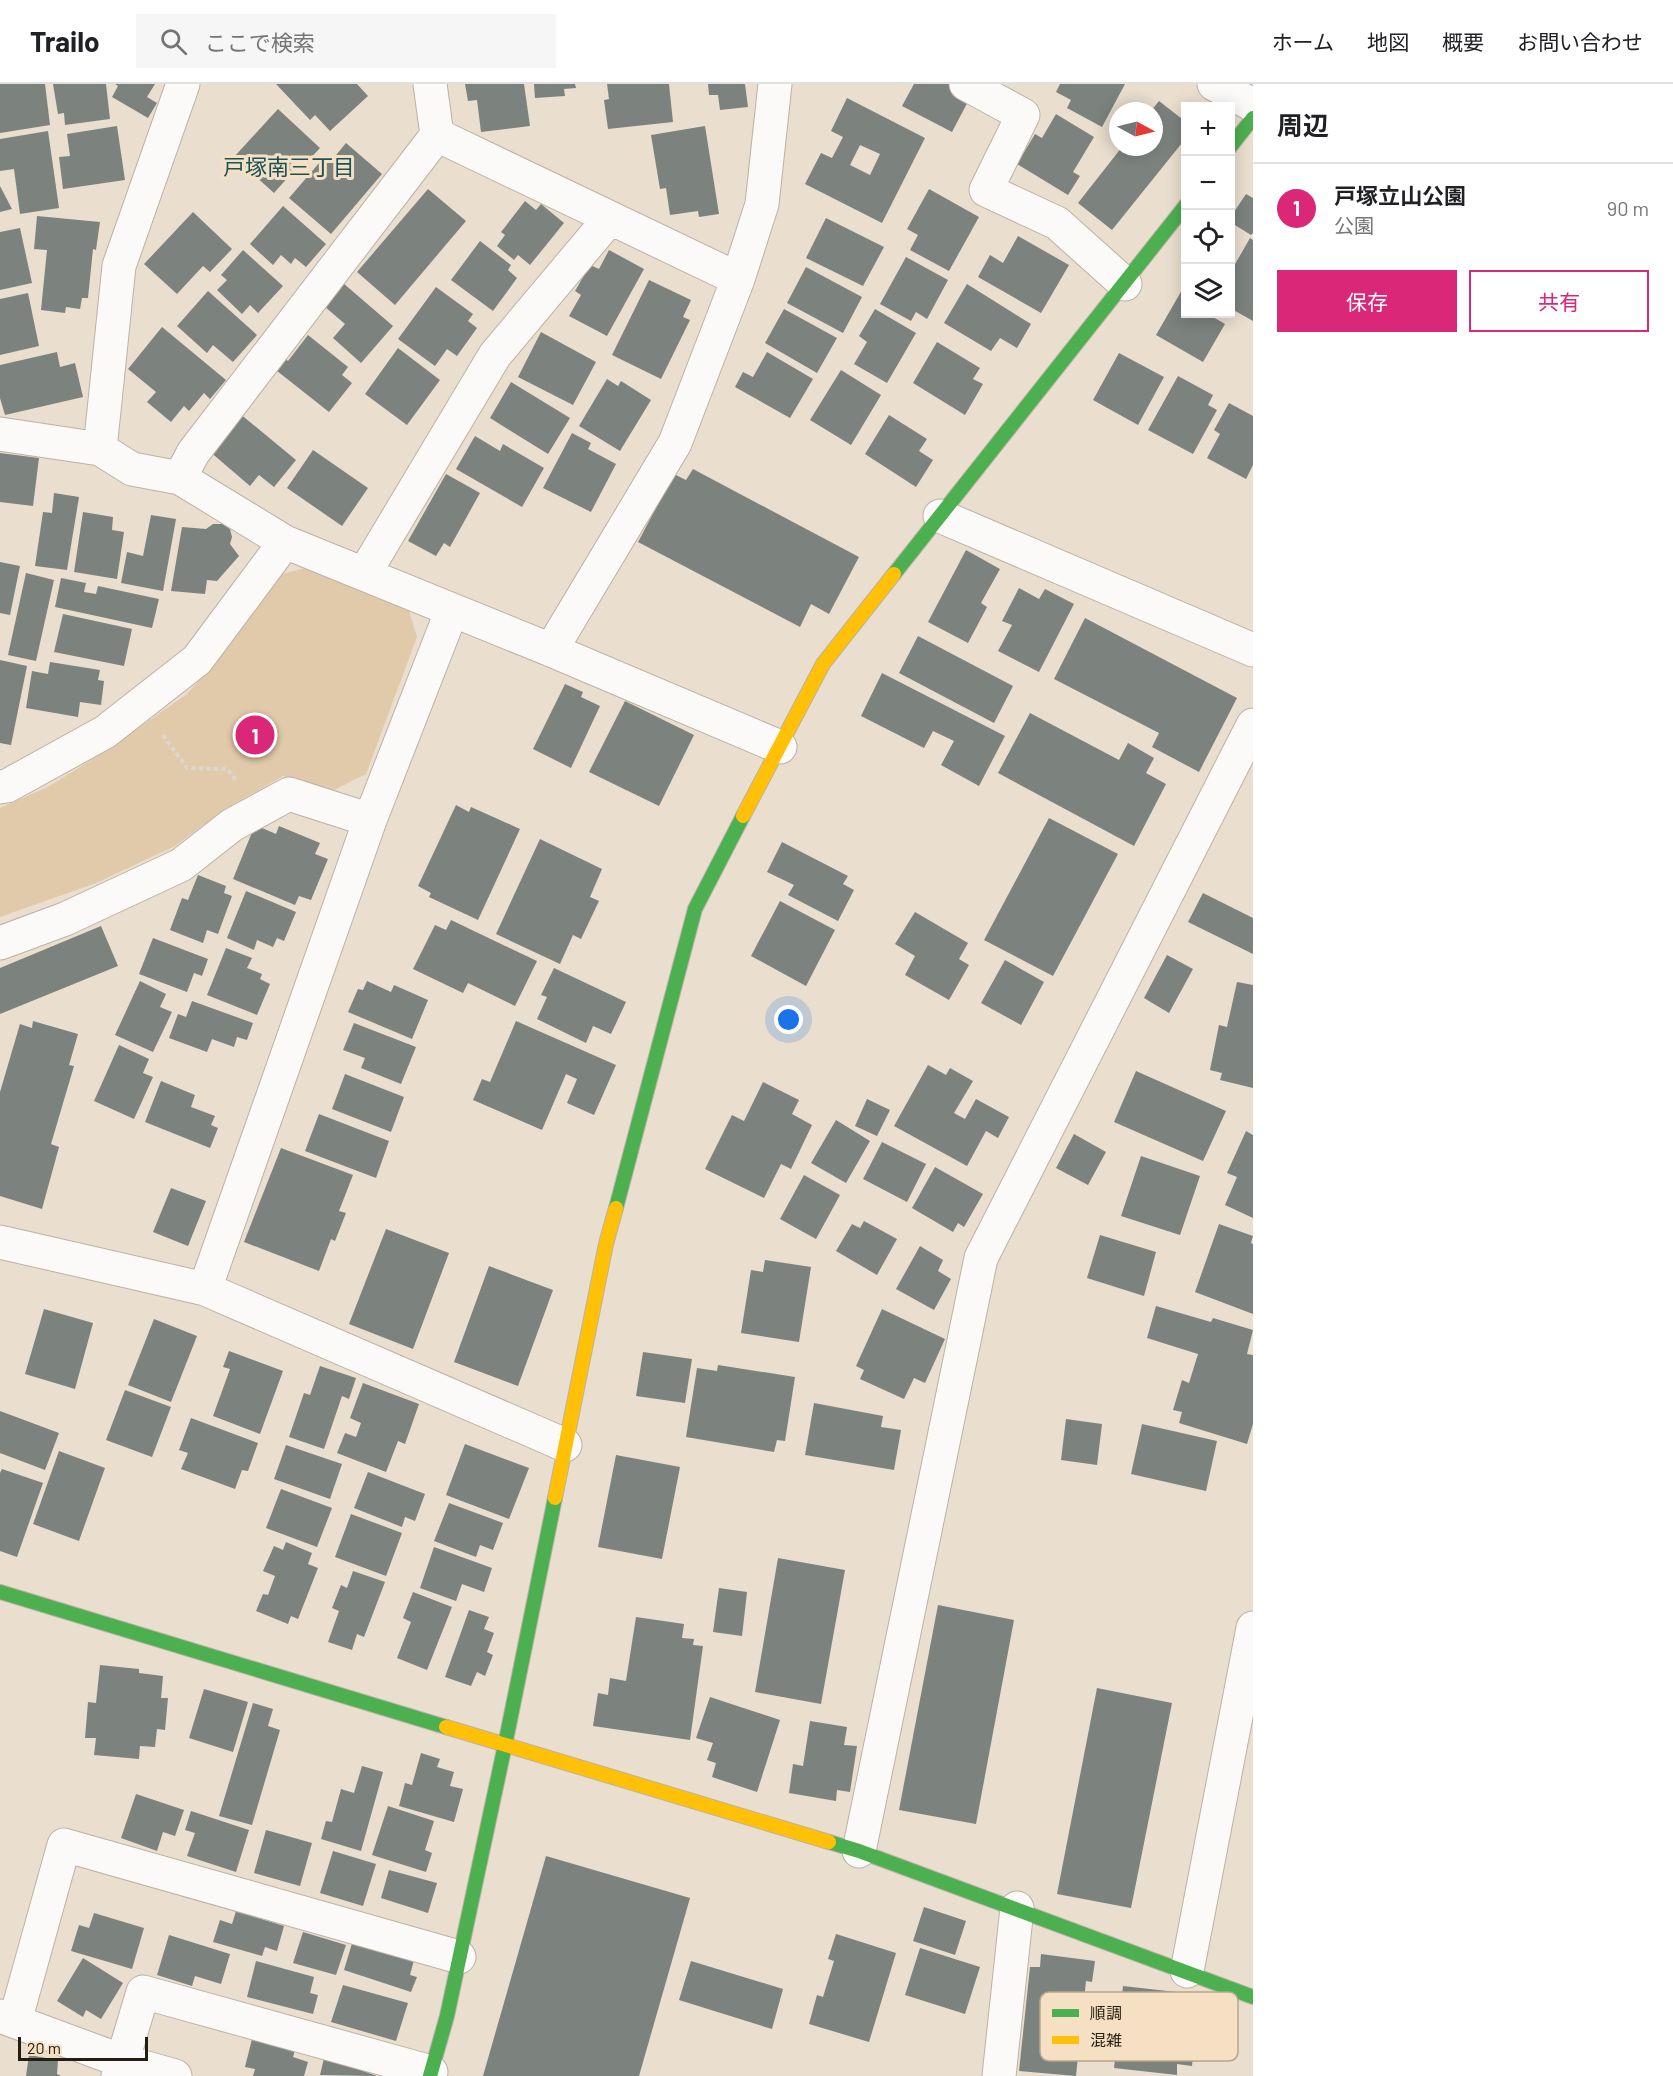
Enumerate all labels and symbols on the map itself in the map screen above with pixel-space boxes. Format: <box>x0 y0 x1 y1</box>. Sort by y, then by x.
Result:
north arrow <box>1109 102 1163 156</box>
district label: 戸塚南三丁目 <box>223 153 355 179</box>
pin: 1 <box>236 712 274 758</box>
your location <box>774 1005 803 1034</box>
legend <box>1040 1992 1238 2061</box>
text: 順調 <box>1090 2003 1122 2022</box>
text: 混雑 <box>1090 2030 1122 2049</box>
scale bar <box>18 2034 148 2062</box>

